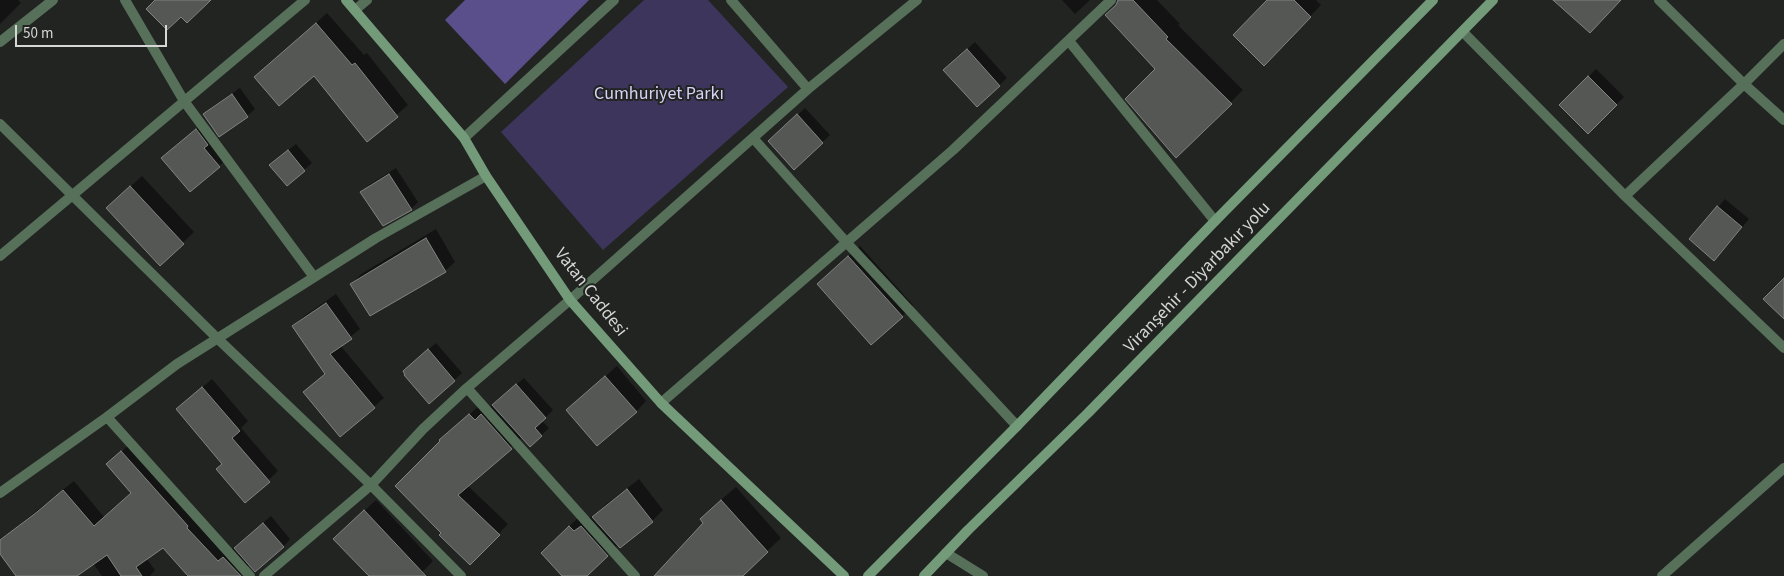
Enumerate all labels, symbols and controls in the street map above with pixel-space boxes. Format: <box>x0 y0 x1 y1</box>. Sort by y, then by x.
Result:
scale bar <box>18 15 170 47</box>
text: 50 m <box>23 23 53 44</box>
park label: Cumhuriyet Parkı <box>594 84 724 106</box>
street label: Viranşehir - Diyarbakır yolu <box>1120 198 1276 358</box>
street label: Vatan Caddesi <box>549 245 631 341</box>

